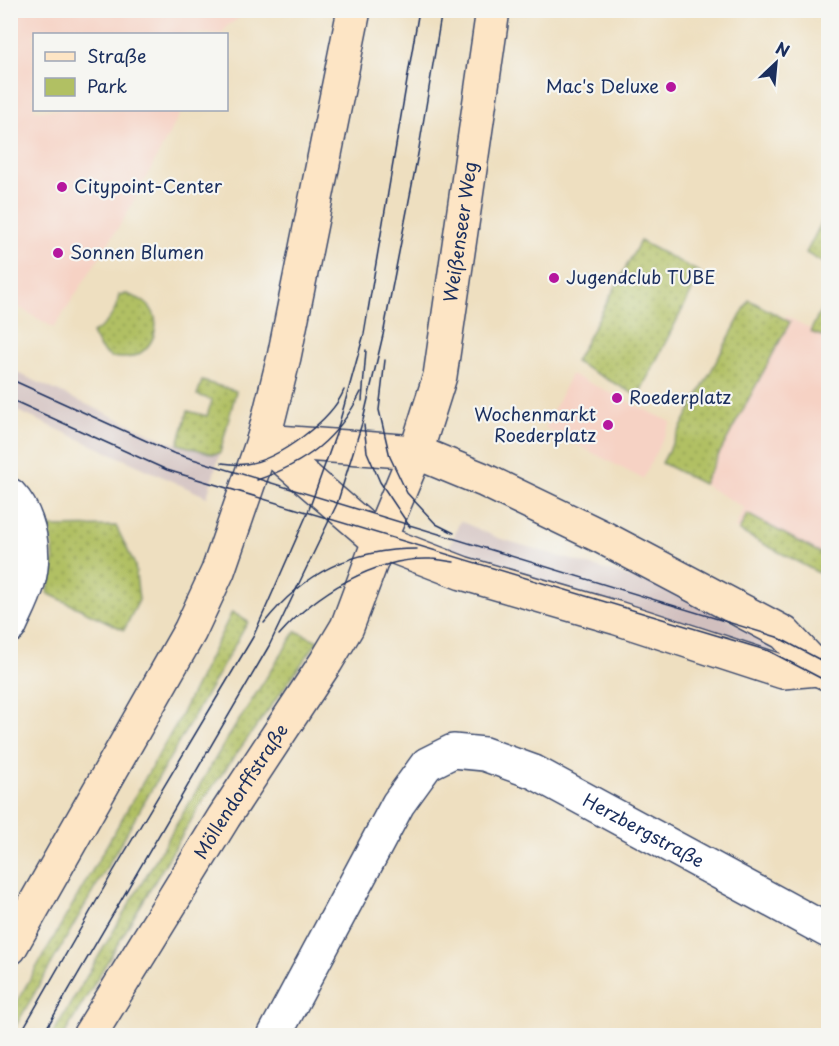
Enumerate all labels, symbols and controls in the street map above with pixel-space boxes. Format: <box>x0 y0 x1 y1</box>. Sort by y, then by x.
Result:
legend <box>33 33 228 111</box>
north arrow <box>746 33 806 93</box>
text: N <box>772 35 794 62</box>
text: Straße <box>87 42 147 69</box>
text: Park <box>87 72 127 99</box>
place label: Mac's Deluxe <box>546 72 659 99</box>
marker: Mac's Deluxe <box>664 80 678 94</box>
street label: Weißenseer Weg <box>436 160 483 304</box>
place label: Citypoint-Center <box>74 172 223 199</box>
marker: Citypoint-Center <box>55 180 69 194</box>
place label: Sonnen Blumen <box>70 238 204 265</box>
marker: Sonnen Blumen <box>51 246 65 260</box>
place label: Jugendclub TUBE <box>566 263 716 290</box>
marker: Jugendclub TUBE <box>547 271 561 285</box>
place label: Roederplatz <box>629 383 732 410</box>
marker: Roederplatz <box>610 391 624 405</box>
place label: Wochenmarkt Roederplatz <box>474 400 596 448</box>
marker: Wochenmarkt Roederplatz <box>601 418 615 432</box>
street label: Möllendorffstraße <box>186 718 294 864</box>
street label: Herzbergstraße <box>578 786 709 874</box>

